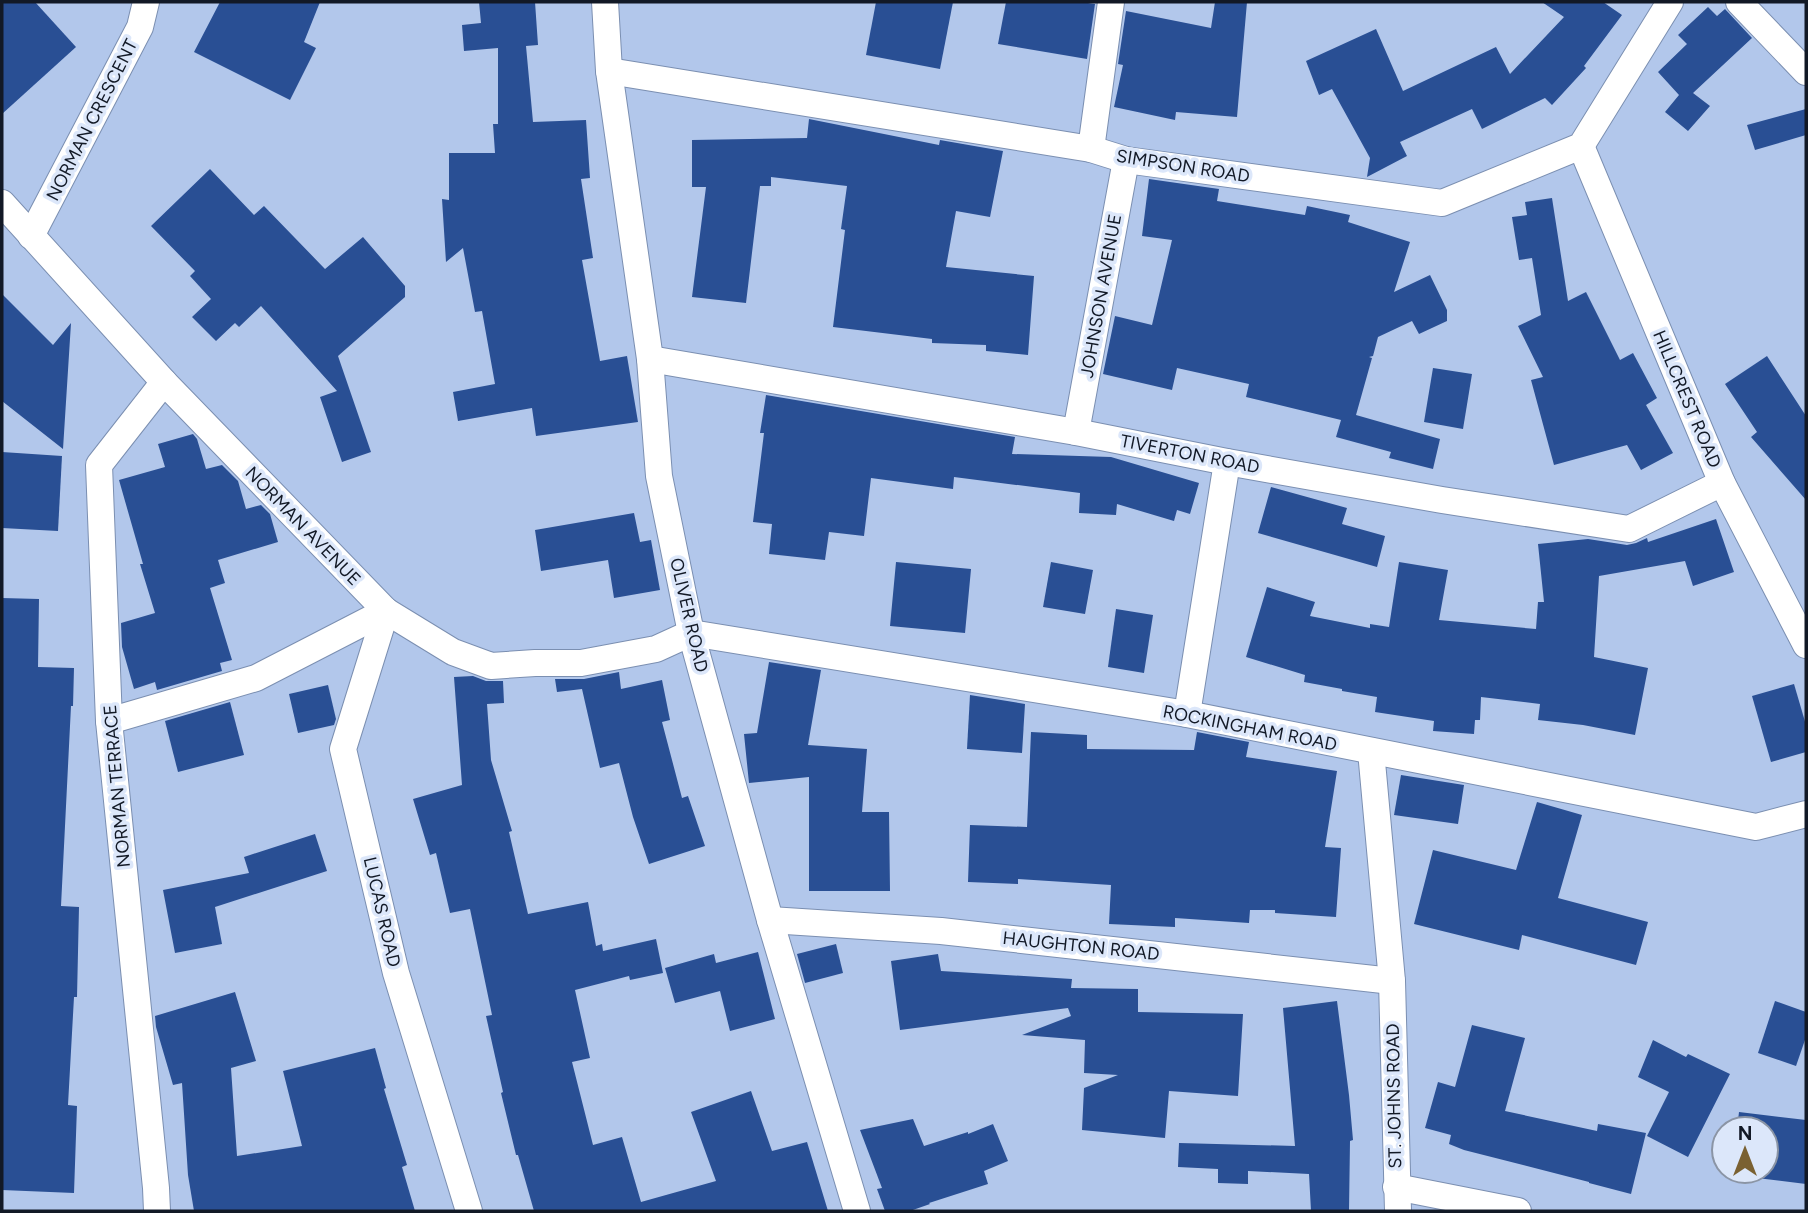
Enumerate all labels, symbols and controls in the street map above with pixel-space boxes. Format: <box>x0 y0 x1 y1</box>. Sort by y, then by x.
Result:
street label: NORMAN CRESCENT <box>42 35 142 204</box>
street label: SIMPSON ROAD <box>1115 145 1251 187</box>
street label: JOHNSON AVENUE <box>1076 212 1126 380</box>
street label: HILLCREST ROAD <box>1648 327 1726 471</box>
street label: TIVERTON ROAD <box>1119 430 1261 478</box>
street label: NORMAN AVENUE <box>241 462 365 590</box>
street label: OLIVER ROAD <box>665 556 713 674</box>
street label: ROCKINGHAM ROAD <box>1161 700 1339 756</box>
street label: NORMAN TERRACE <box>99 704 135 868</box>
street label: LUCAS ROAD <box>359 855 405 969</box>
street label: HAUGHTON ROAD <box>1001 927 1161 965</box>
street label: ST. JOHNS ROAD <box>1382 1023 1406 1169</box>
north arrow <box>1710 1115 1780 1185</box>
text: N <box>1738 1122 1752 1145</box>

